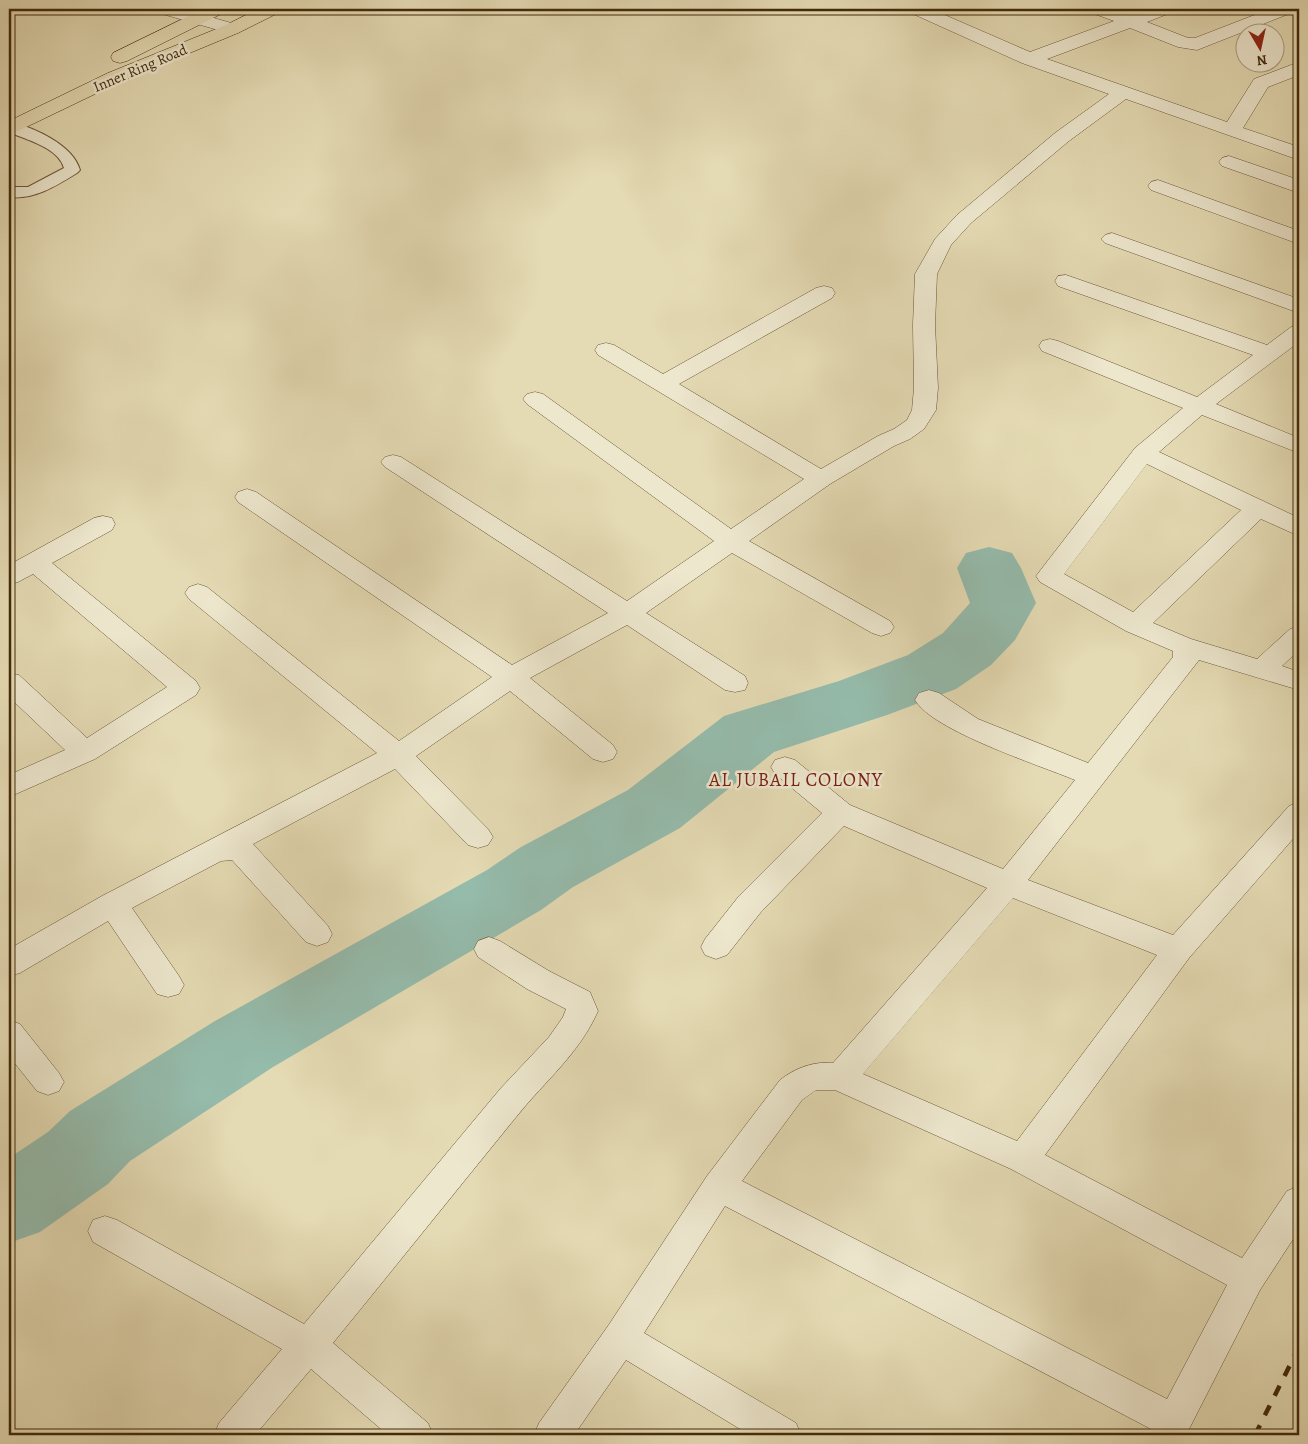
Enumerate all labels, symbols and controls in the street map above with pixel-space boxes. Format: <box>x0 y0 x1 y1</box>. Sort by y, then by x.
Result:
north arrow <box>1236 22 1286 72</box>
street label: Inner Ring Road <box>90 39 191 97</box>
text: N <box>1255 50 1268 71</box>
district label: AL JUBAIL COLONY <box>708 767 883 793</box>

